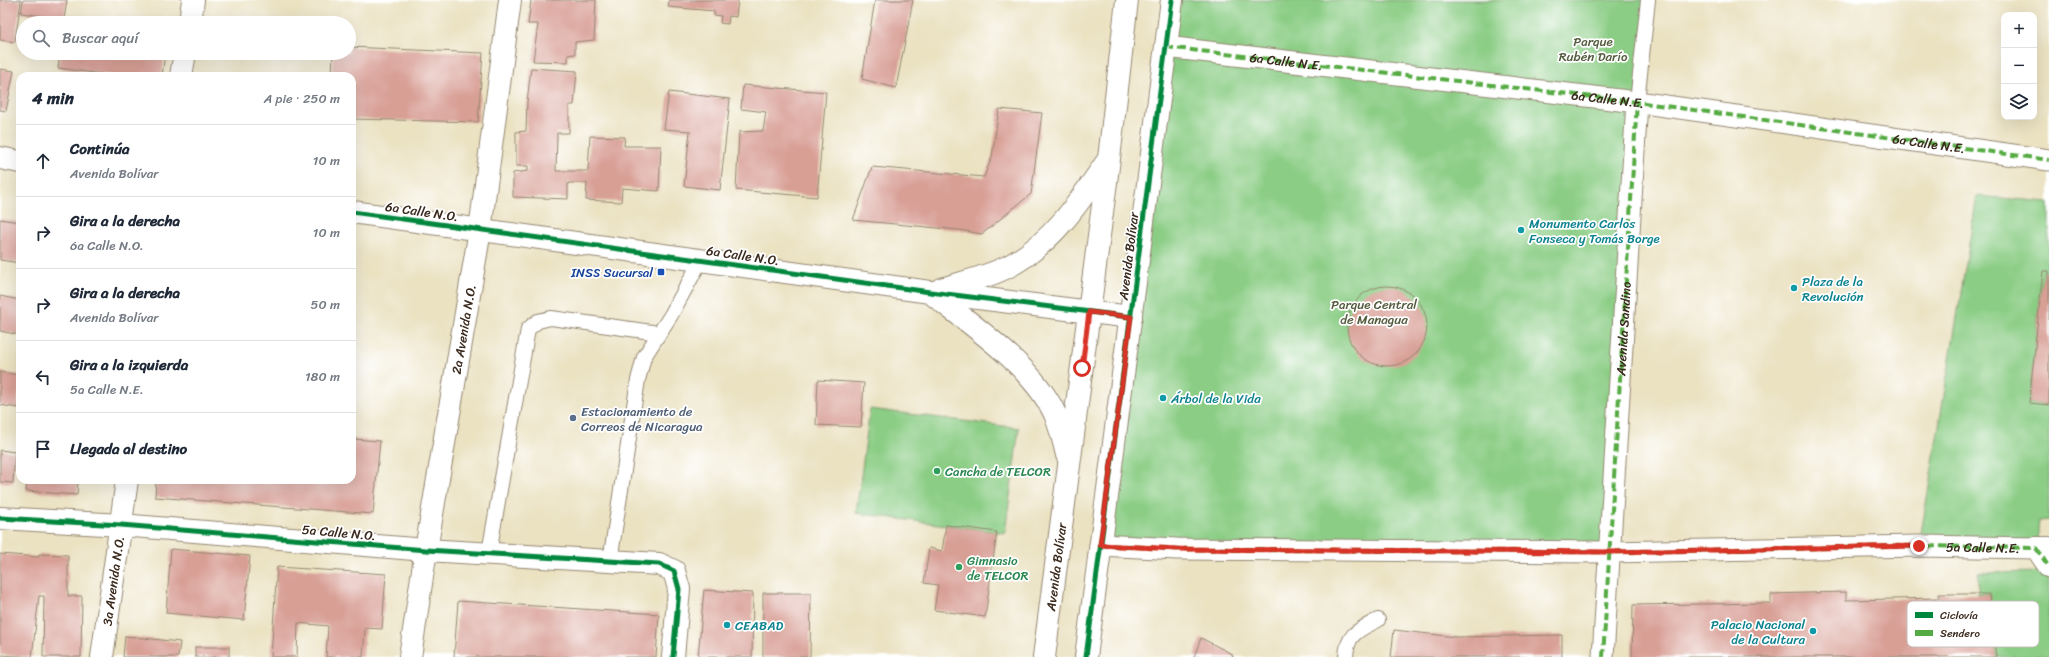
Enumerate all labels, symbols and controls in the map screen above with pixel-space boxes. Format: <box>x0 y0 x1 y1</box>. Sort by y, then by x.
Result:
map controls <box>2001 12 2037 120</box>
button: + <box>2001 12 2037 48</box>
search box <box>16 16 356 60</box>
text: Buscar aquí <box>62 25 139 51</box>
icon: search <box>30 27 52 49</box>
park label: Parque Rubén Darío <box>1559 30 1628 68</box>
street label: 6a Calle N.E. <box>1248 46 1324 77</box>
button: − <box>2001 48 2037 84</box>
text: 4 min <box>32 83 74 113</box>
street label: 6a Calle N.E. <box>1570 83 1646 115</box>
button: layers <box>2001 84 2037 120</box>
text: A pie · 250 m <box>264 87 340 110</box>
street label: 6a Calle N.E. <box>1891 127 1967 160</box>
text: Continúa <box>70 136 129 162</box>
text: 10 m <box>313 149 340 172</box>
icon: ahead <box>32 150 54 172</box>
text: Avenida Bolívar <box>70 162 159 185</box>
street label: 6a Calle N.O. <box>384 195 460 228</box>
text: Gira a la derecha <box>70 208 180 234</box>
street label: Avenida Bolívar <box>1112 210 1145 302</box>
place label: Monumento Carlos Fonseca y Tomás Borge <box>1529 212 1660 250</box>
text: 10 m <box>313 221 340 244</box>
icon: right <box>32 222 54 244</box>
marker: Monumento Carlos Fonseca y Tomás Borge <box>1516 225 1526 235</box>
text: 6a Calle N.O. <box>70 234 144 257</box>
street label: 6a Calle N.O. <box>705 239 781 272</box>
place label: INSS Sucursal <box>570 261 653 284</box>
marker: INSS Sucursal <box>656 267 666 277</box>
place label: Plaza de la Revolución <box>1802 270 1864 308</box>
text: Gira a la derecha <box>70 280 180 306</box>
street label: Avenida Sandino <box>1609 280 1638 377</box>
street label: 2a Avenida N.O. <box>445 283 483 376</box>
marker: Plaza de la Revolución <box>1789 283 1799 293</box>
text: 50 m <box>310 293 340 316</box>
park label: Parque Central de Managua <box>1331 293 1417 331</box>
icon: right <box>32 294 54 316</box>
text: Avenida Bolívar <box>70 306 159 329</box>
text: Gira a la izquierda <box>70 352 188 378</box>
route start <box>1073 359 1091 377</box>
text: 180 m <box>305 365 340 388</box>
icon: left <box>32 366 54 388</box>
text: 5a Calle N.E. <box>70 378 144 401</box>
place label: Árbol de la Vida <box>1170 387 1261 410</box>
marker: Árbol de la Vida <box>1158 393 1168 403</box>
place label: Estacionamiento de Correos de Nicaragua <box>581 400 703 438</box>
marker: Estacionamiento de Correos de Nicaragua <box>568 413 578 423</box>
text: Llegada al destino <box>70 436 187 462</box>
icon: arrive <box>32 438 54 460</box>
place label: Cancha de TELCOR <box>945 460 1051 483</box>
marker: Cancha de TELCOR <box>932 466 942 476</box>
street label: 5a Calle N.O. <box>301 518 377 547</box>
street label: Avenida Bolívar <box>1039 521 1074 613</box>
street label: 3a Avenida N.O. <box>96 535 131 627</box>
street label: 5a Calle N.E. <box>1946 535 2020 560</box>
route end <box>1910 537 1928 555</box>
place label: Gimnasio de TELCOR <box>967 549 1029 587</box>
marker: Gimnasio de TELCOR <box>954 562 964 572</box>
legend <box>1907 601 2039 647</box>
text: Ciclovía <box>1940 606 1978 625</box>
place label: Palacio Nacional de la Cultura <box>1711 613 1805 651</box>
place label: CEABAD <box>735 614 784 637</box>
marker: CEABAD <box>722 620 732 630</box>
text: Sendero <box>1940 624 1980 643</box>
marker: Palacio Nacional de la Cultura <box>1808 626 1818 636</box>

